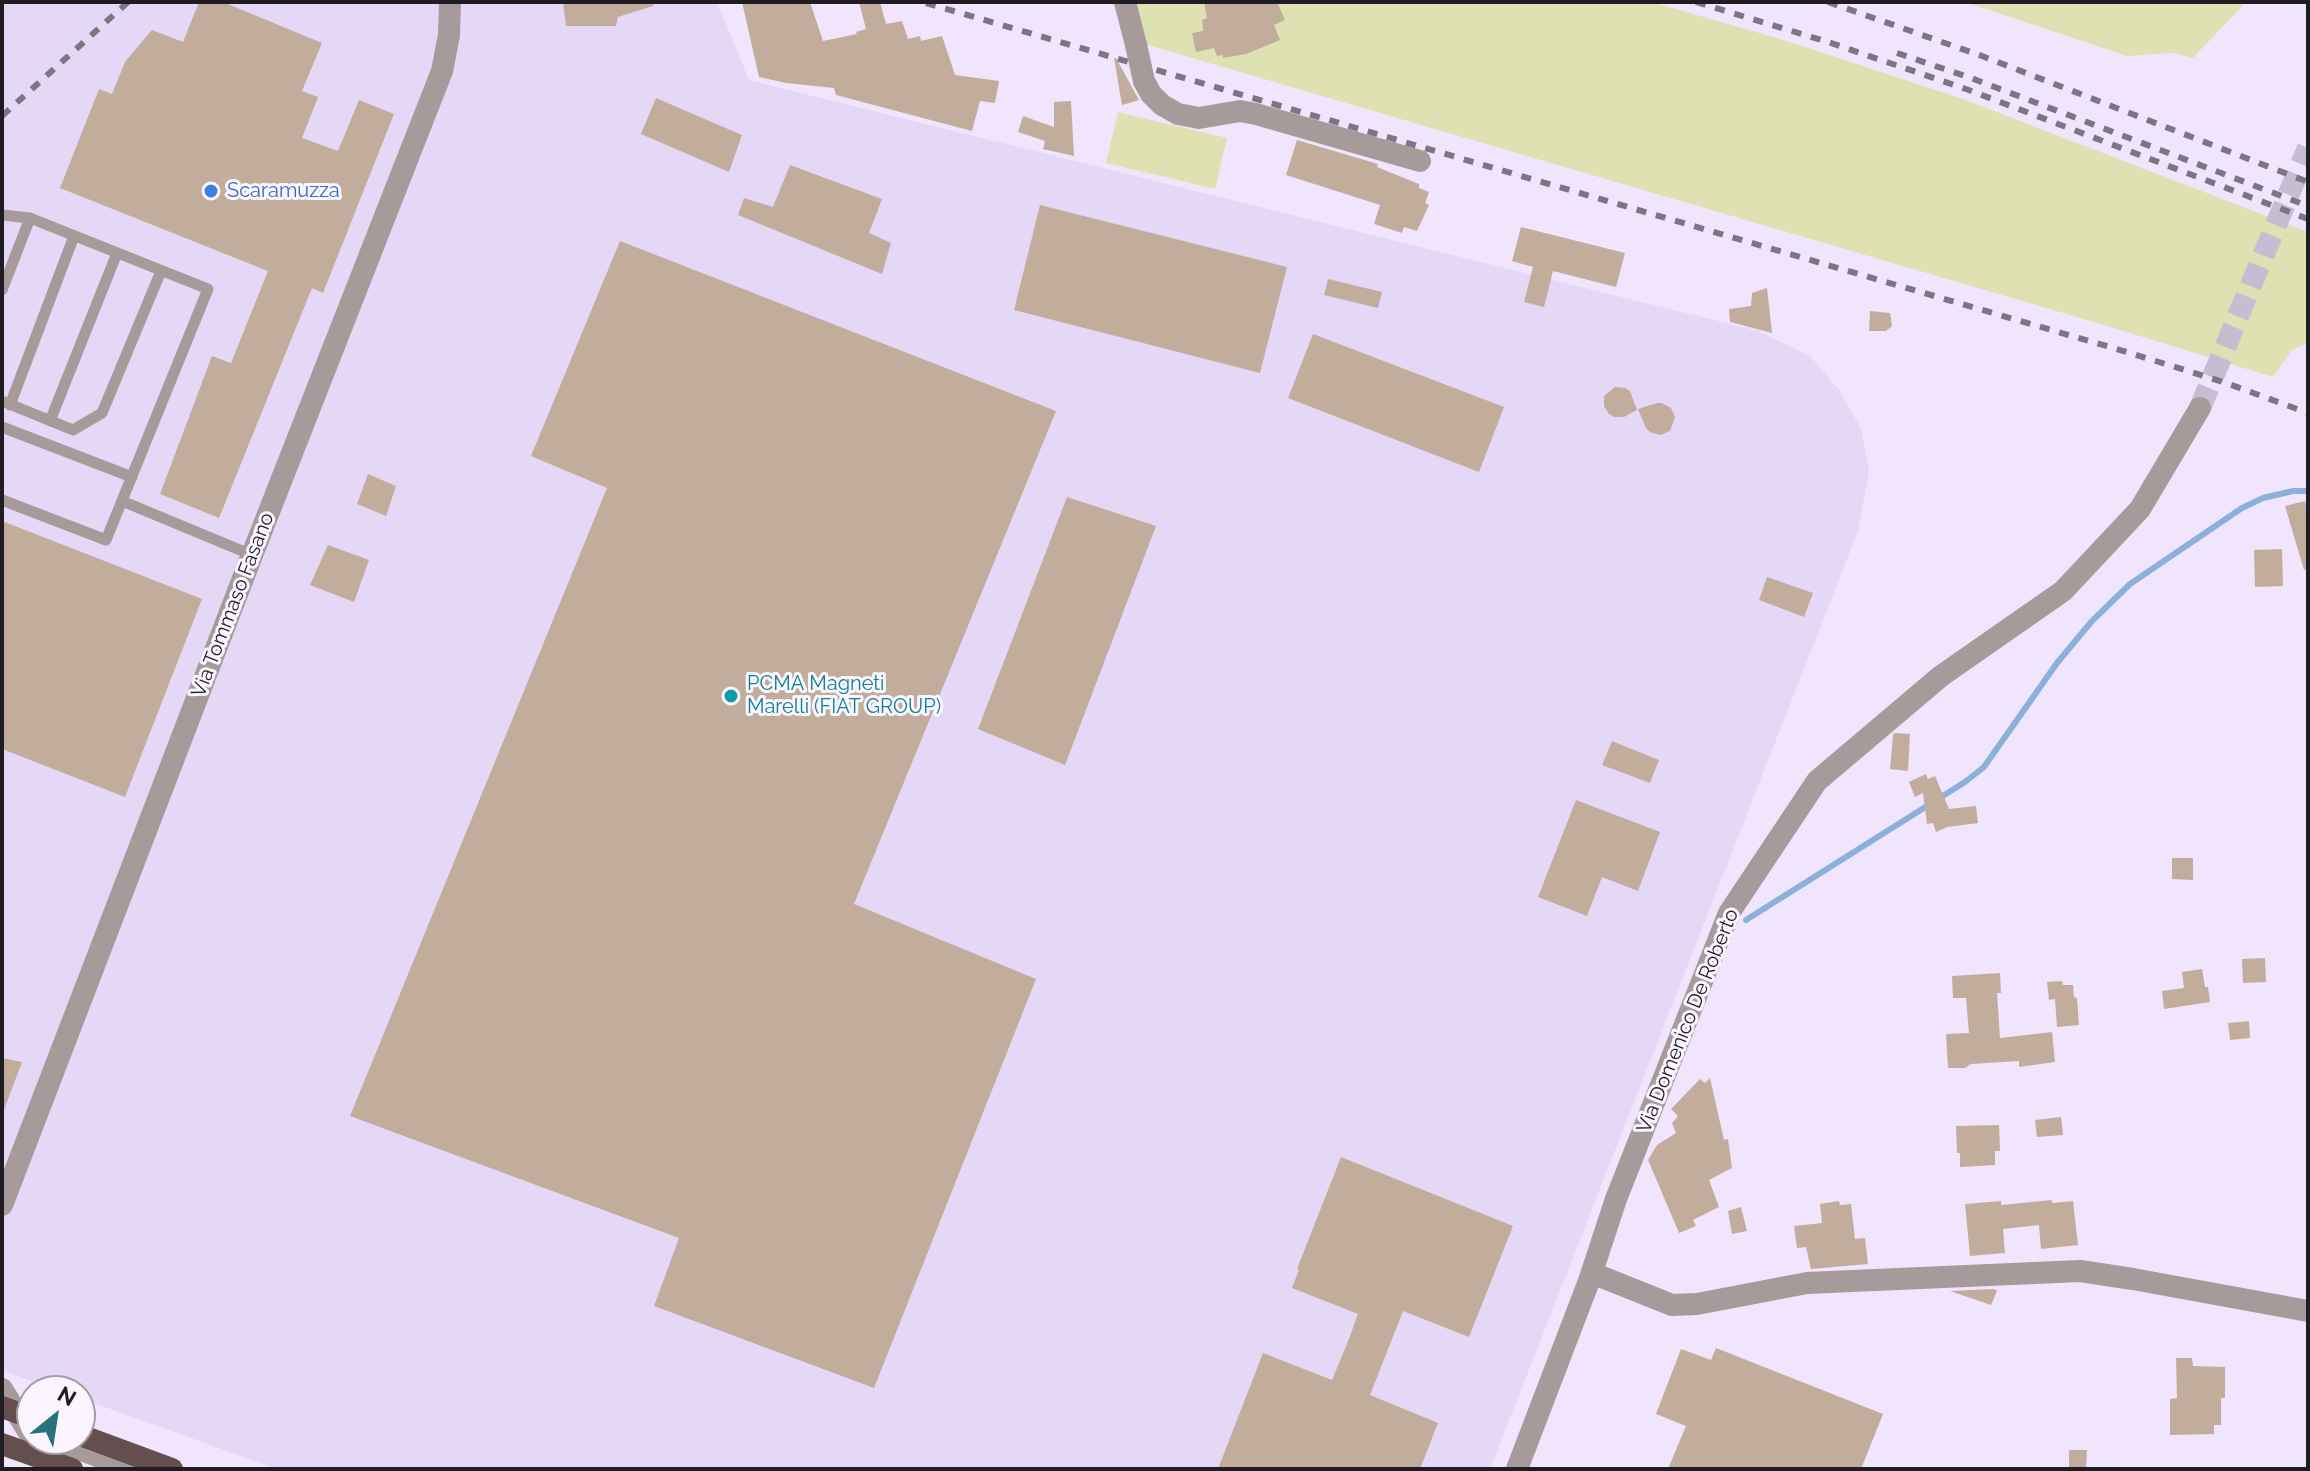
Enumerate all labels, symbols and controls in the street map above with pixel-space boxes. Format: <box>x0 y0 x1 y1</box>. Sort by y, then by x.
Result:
place label: Scaramuzza <box>227 179 340 203</box>
marker: Scaramuzza <box>202 182 220 200</box>
street label: Via Tommaso Fasano <box>187 509 279 701</box>
place label: PCMA Magneti Marelli (FIAT GROUP) <box>747 672 941 719</box>
marker: PCMA Magneti Marelli (FIAT GROUP) <box>722 687 740 705</box>
street label: Via Domenico De Roberto <box>1632 905 1744 1137</box>
north arrow <box>16 1375 96 1455</box>
text: N <box>53 1380 81 1411</box>

